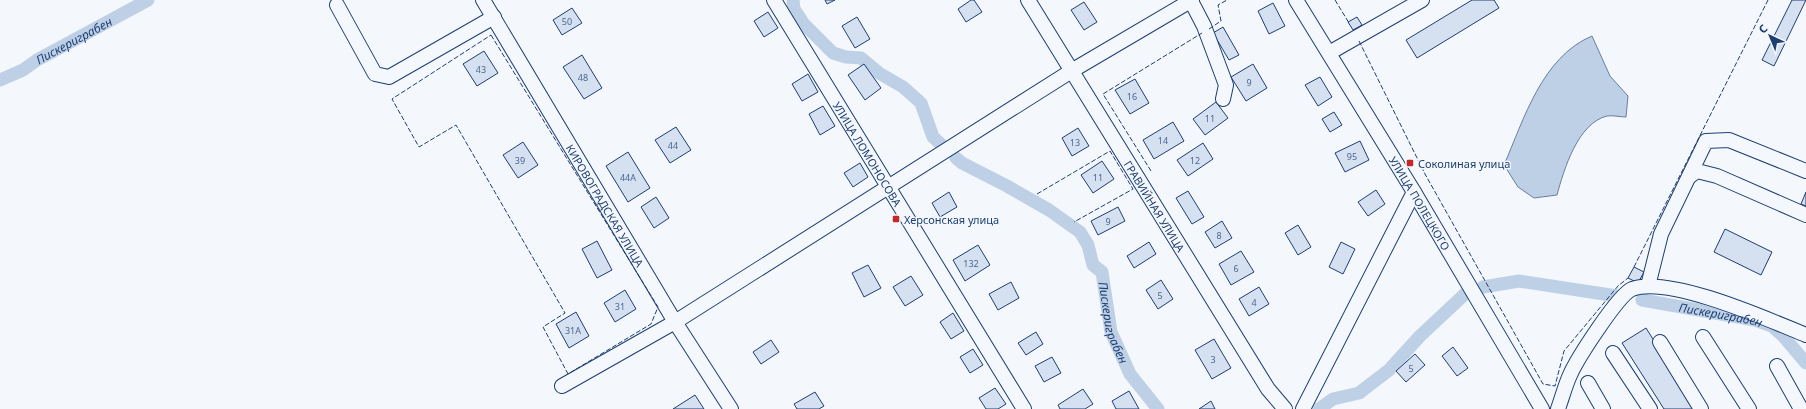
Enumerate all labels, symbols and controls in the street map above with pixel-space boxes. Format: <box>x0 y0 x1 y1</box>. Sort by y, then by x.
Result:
water label: Пискериграбен <box>33 13 115 68</box>
house number: 50 <box>562 15 572 28</box>
north arrow <box>1750 16 1790 56</box>
text: С <box>1755 21 1770 36</box>
house number: 43 <box>476 63 486 76</box>
house number: 48 <box>578 71 588 84</box>
house number: 9 <box>1246 76 1252 89</box>
house number: 16 <box>1127 90 1137 103</box>
street label: УЛИЦА ЛОМОНОСОВА <box>830 98 906 210</box>
house number: 11 <box>1205 112 1215 125</box>
house number: 14 <box>1158 134 1168 147</box>
house number: 13 <box>1070 136 1080 149</box>
house number: 44 <box>668 139 678 152</box>
street label: КИРОВОГРАДСКАЯ УЛИЦА <box>563 141 648 270</box>
house number: 95 <box>1347 150 1357 163</box>
street label: УЛИЦА ПОЛЕЦКОГО <box>1386 153 1454 253</box>
house number: 39 <box>515 154 525 167</box>
house number: 12 <box>1190 154 1200 167</box>
place label: Соколиная улица <box>1418 156 1510 171</box>
street label: ГРАВИЙНАЯ УЛИЦА <box>1121 157 1189 255</box>
marker: Соколиная улица <box>1405 158 1415 168</box>
house number: 44А <box>620 171 636 184</box>
house number: 11 <box>1093 171 1103 184</box>
place label: Херсонская улица <box>904 212 999 227</box>
marker: Херсонская улица <box>891 214 901 224</box>
house number: 9 <box>1105 215 1111 228</box>
house number: 8 <box>1216 229 1222 242</box>
house number: 132 <box>963 257 979 270</box>
house number: 6 <box>1233 262 1239 275</box>
water label: Пискериграбен <box>1095 280 1133 366</box>
house number: 5 <box>1157 289 1163 302</box>
house number: 4 <box>1251 296 1257 309</box>
water label: Пискериграбен <box>1678 298 1765 331</box>
house number: 31 <box>615 300 625 313</box>
house number: 31А <box>565 324 581 337</box>
house number: 3 <box>1210 353 1216 366</box>
house number: 5 <box>1408 362 1414 375</box>

